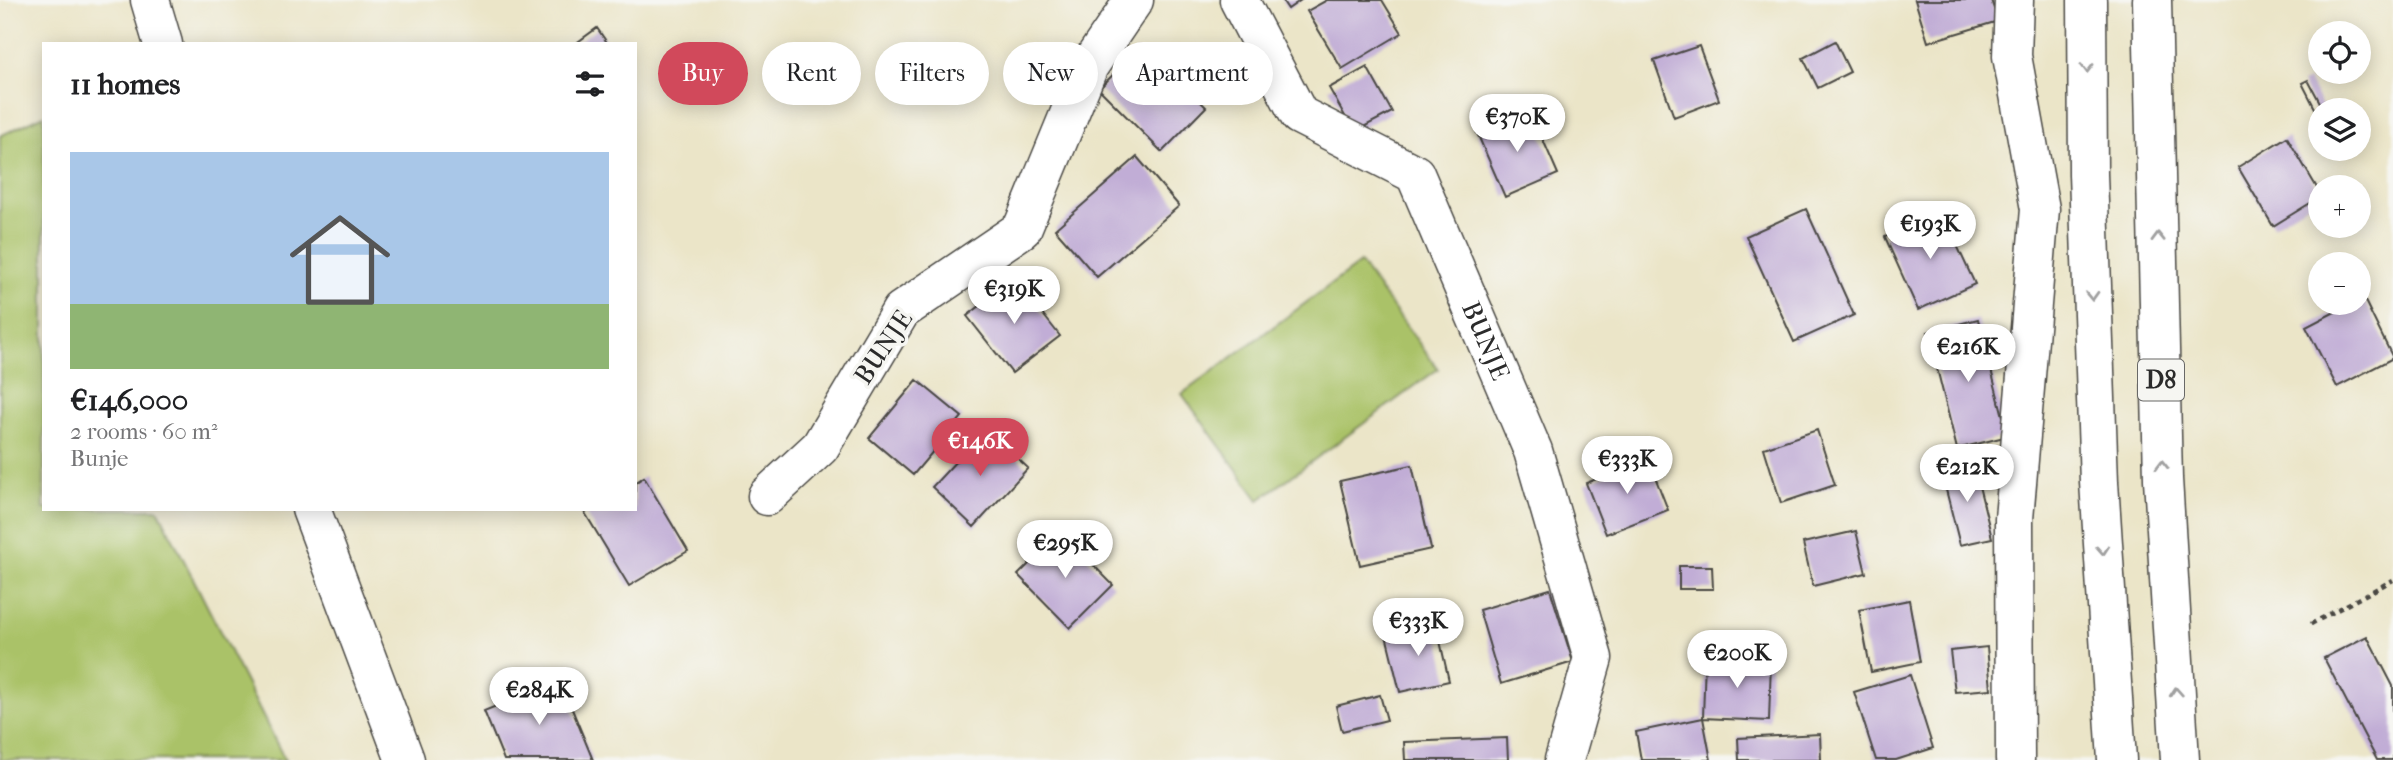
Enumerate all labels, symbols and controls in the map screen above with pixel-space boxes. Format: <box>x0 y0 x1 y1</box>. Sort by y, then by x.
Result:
map controls <box>2308 21 2371 315</box>
button: locate <box>2308 21 2371 84</box>
chip: Buy <box>658 42 748 105</box>
chip: Rent <box>762 42 861 105</box>
chip: Filters <box>875 42 989 105</box>
chip: New <box>1003 42 1098 105</box>
chip: Apartment <box>1112 42 1273 105</box>
one-way arrow <box>2079 63 2095 74</box>
icon: filters <box>571 65 609 103</box>
text: 11 homes <box>70 67 180 102</box>
pin: €370K <box>1468 94 1566 154</box>
button: layers <box>2308 98 2371 161</box>
text: €370K <box>1485 103 1549 130</box>
button: + <box>2308 175 2371 238</box>
icon: home <box>277 197 403 323</box>
pin: €193K <box>1881 202 1979 261</box>
text: €193K <box>1900 210 1960 237</box>
one-way arrow <box>2150 232 2165 243</box>
button: − <box>2308 252 2371 315</box>
pin: €319K <box>965 266 1063 326</box>
text: €319K <box>984 275 1044 302</box>
one-way arrow <box>2085 290 2100 301</box>
street label: BUNJE <box>1455 297 1516 385</box>
street label: BUNJE <box>848 304 919 390</box>
pin: €216K <box>1919 324 2017 384</box>
text: €216K <box>1937 333 1999 360</box>
road number: D8 <box>2138 360 2184 400</box>
text: €146,000 <box>70 383 188 418</box>
text: 2 rooms · 60 m² <box>70 418 217 445</box>
pin: €146K <box>931 419 1029 478</box>
text: €146K <box>948 427 1012 454</box>
pin: €333K <box>1578 436 1676 496</box>
pin: €212K <box>1918 444 2016 504</box>
text: Bunje <box>70 445 128 472</box>
text: €333K <box>1598 445 1656 472</box>
text: €212K <box>1936 453 1998 480</box>
one-way arrow <box>2154 459 2170 470</box>
pin: €295K <box>1016 520 1114 580</box>
text: €295K <box>1033 529 1097 556</box>
one-way arrow <box>2096 545 2111 556</box>
pin: €333K <box>1369 598 1467 658</box>
text: €333K <box>1389 607 1447 634</box>
pin: €200K <box>1688 630 1786 690</box>
text: €200K <box>1703 639 1771 666</box>
pin: €284K <box>490 668 588 727</box>
text: €284K <box>505 676 573 703</box>
one-way arrow <box>2169 686 2184 697</box>

